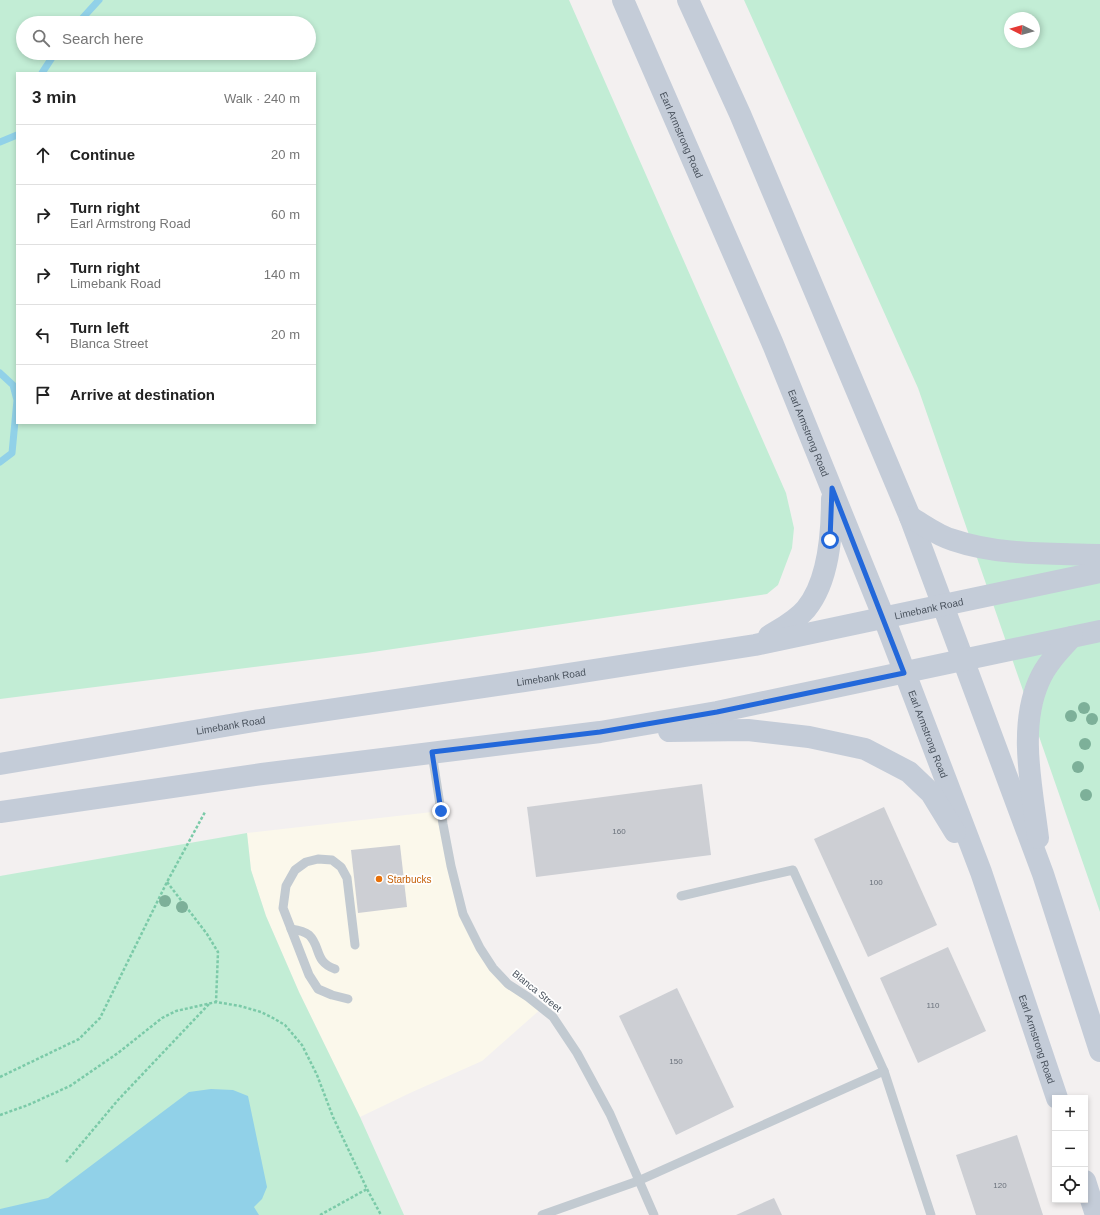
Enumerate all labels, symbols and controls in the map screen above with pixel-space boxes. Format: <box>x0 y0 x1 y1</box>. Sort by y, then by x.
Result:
north arrow <box>1004 12 1040 48</box>
search box <box>16 16 316 60</box>
icon: search <box>30 27 52 49</box>
text: Search here <box>62 30 144 47</box>
text: 3 min <box>32 88 76 107</box>
street label: Earl Armstrong Road <box>658 90 705 180</box>
text: Walk · 240 m <box>224 91 300 106</box>
icon: ahead <box>32 144 54 166</box>
text: Continue <box>70 146 135 163</box>
text: 20 m <box>271 147 300 162</box>
text: Turn right <box>70 199 140 216</box>
icon: right <box>32 204 54 226</box>
text: 60 m <box>271 207 300 222</box>
text: Earl Armstrong Road <box>70 216 191 231</box>
text: Turn right <box>70 259 140 276</box>
icon: right <box>32 264 54 286</box>
text: 140 m <box>264 267 300 282</box>
text: Limebank Road <box>70 276 161 291</box>
text: Turn left <box>70 319 129 336</box>
icon: left <box>32 324 54 346</box>
text: 20 m <box>271 327 300 342</box>
text: Blanca Street <box>70 336 148 351</box>
icon: arrive <box>32 384 54 406</box>
text: Arrive at destination <box>70 386 215 403</box>
street label: Earl Armstrong Road <box>786 388 831 478</box>
route start <box>821 531 839 549</box>
street label: Limebank Road <box>893 596 964 621</box>
street label: Limebank Road <box>516 666 587 688</box>
street label: Earl Armstrong Road <box>907 689 950 779</box>
street label: Limebank Road <box>195 714 266 736</box>
route end <box>432 802 450 820</box>
house number: 160 <box>612 827 626 836</box>
marker: Starbucks <box>374 874 384 884</box>
place label: Starbucks <box>387 874 431 885</box>
house number: 100 <box>869 878 883 887</box>
street label: Blanca Street <box>510 968 564 1014</box>
street label: Earl Armstrong Road <box>1017 993 1057 1085</box>
house number: 110 <box>927 1001 940 1010</box>
house number: 150 <box>669 1057 683 1066</box>
map controls <box>1052 1095 1088 1203</box>
button: + <box>1052 1095 1088 1131</box>
button: − <box>1052 1131 1088 1167</box>
button: locate <box>1052 1167 1088 1203</box>
house number: 120 <box>993 1181 1007 1190</box>

